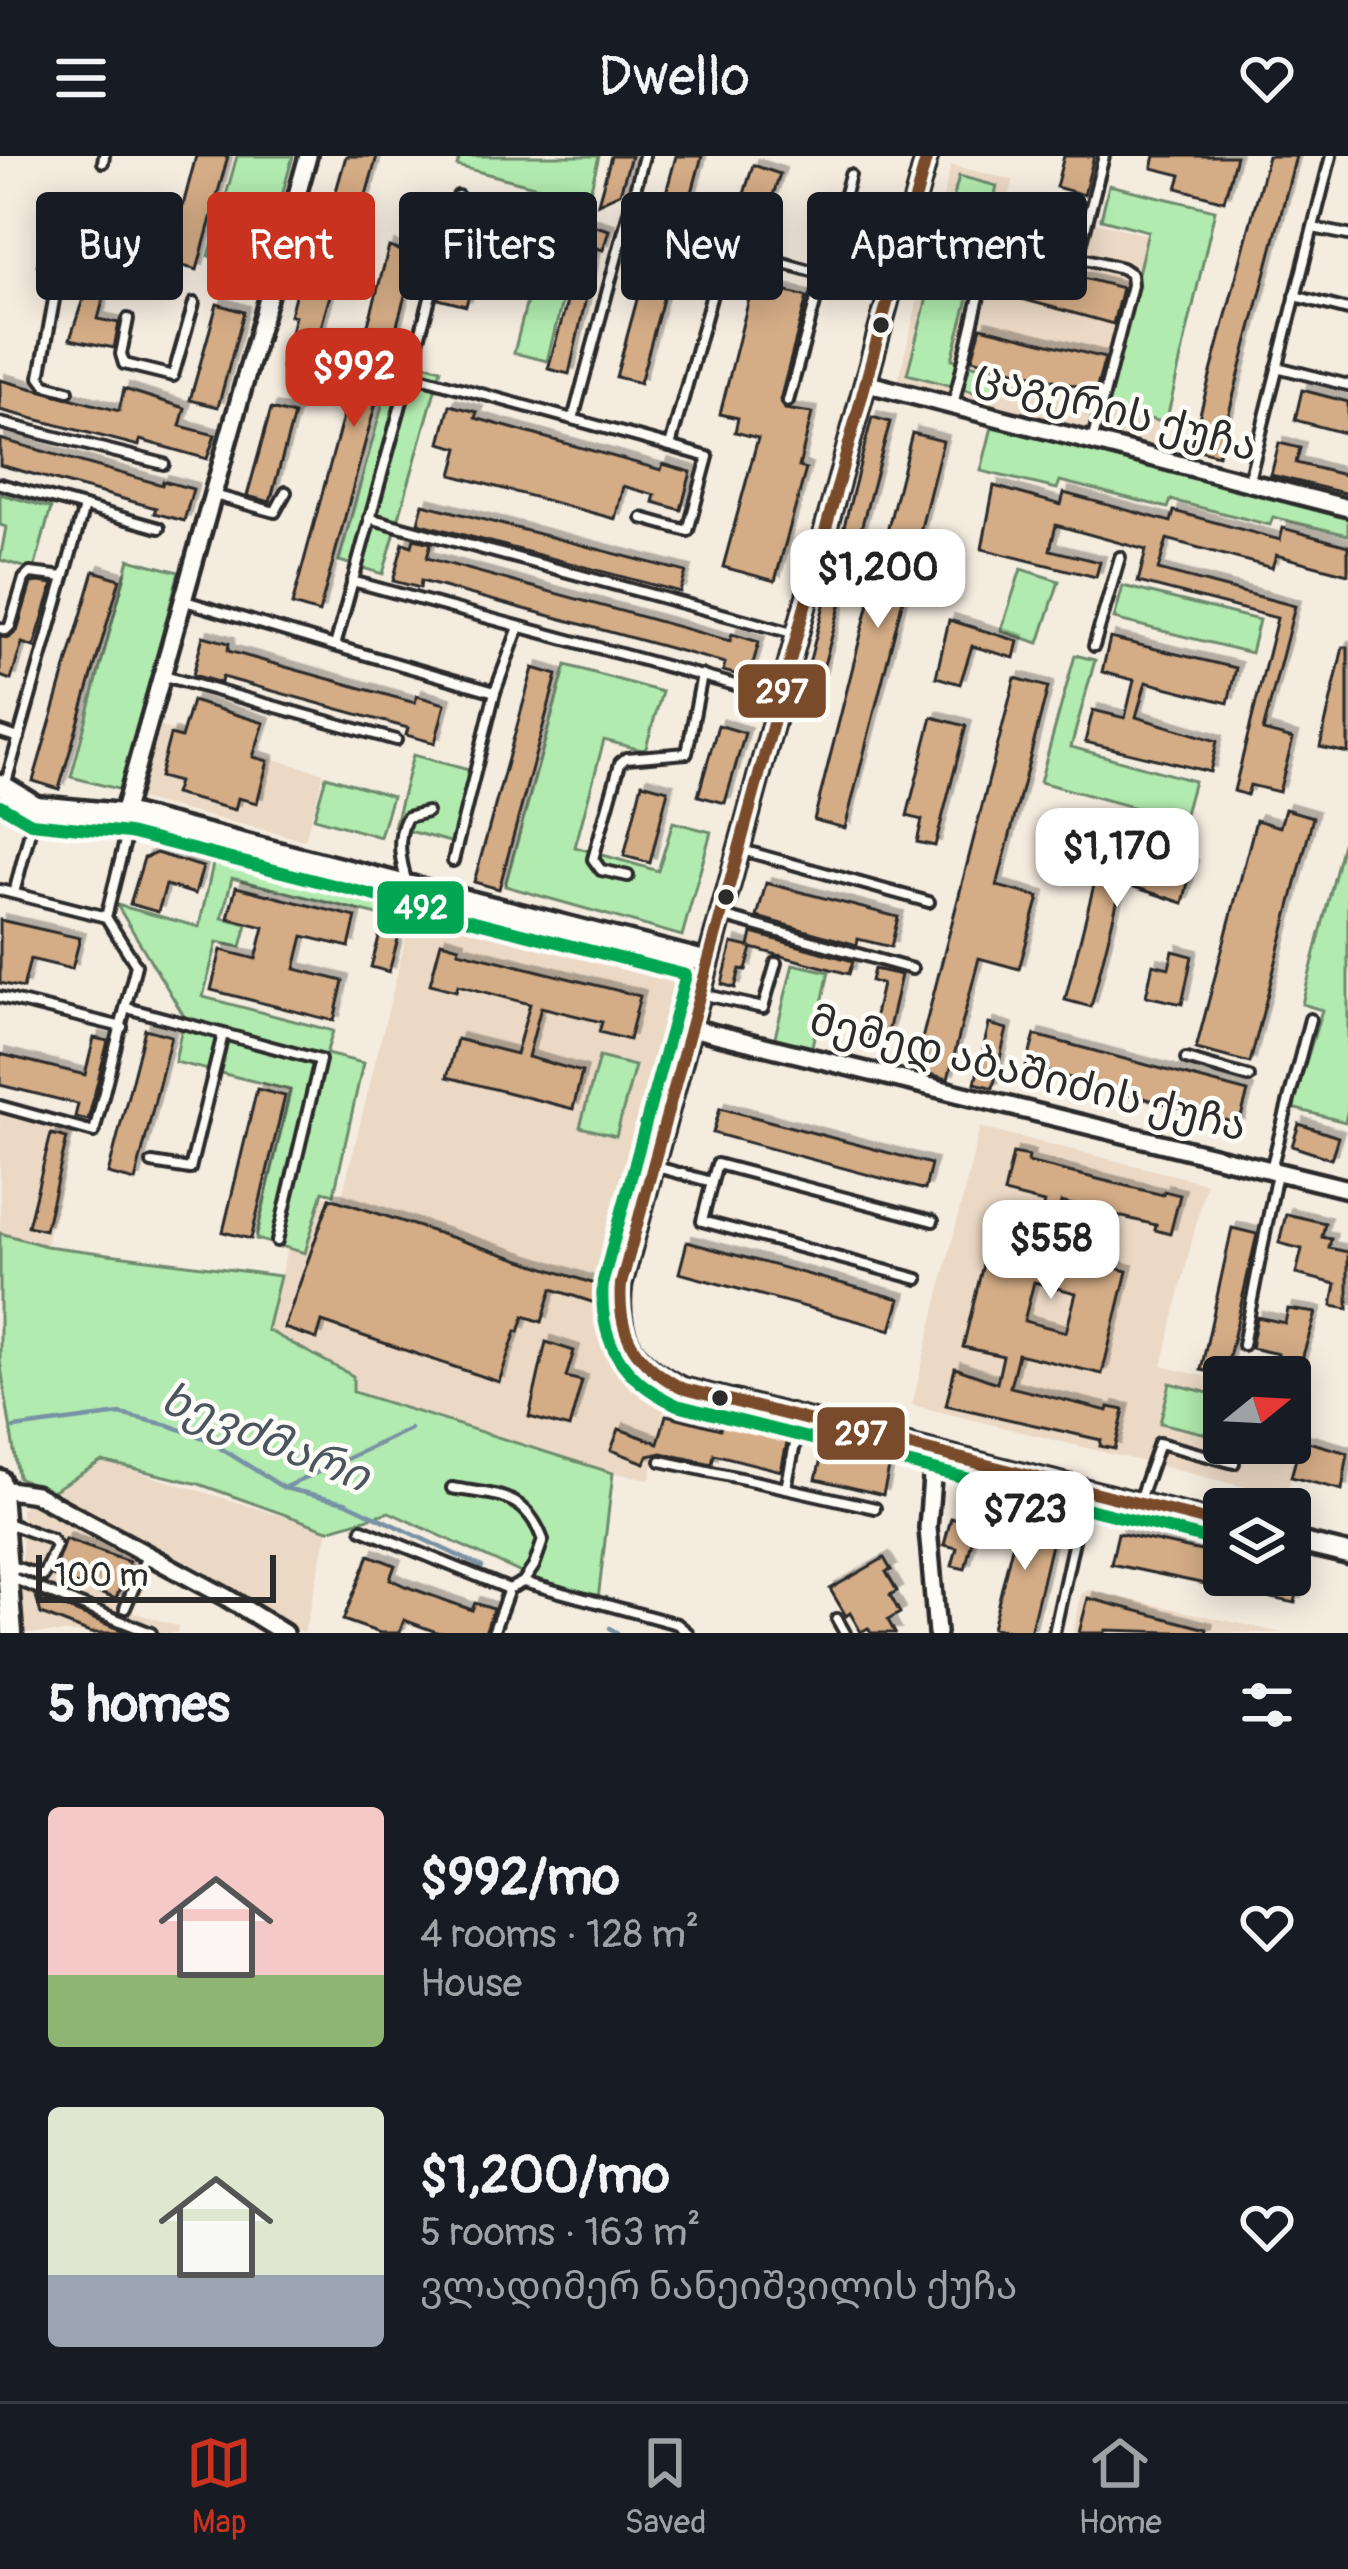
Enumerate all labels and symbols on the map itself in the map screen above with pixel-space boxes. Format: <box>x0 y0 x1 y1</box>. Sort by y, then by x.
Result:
unlabelled marker <box>870 314 892 336</box>
pin: $992 <box>283 328 425 430</box>
street label: ცაგერის ქუჩა <box>969 348 1263 474</box>
pin: $1,200 <box>780 529 976 631</box>
line badge: 297 <box>736 662 828 720</box>
text: 297 <box>756 672 809 713</box>
pin: $1,170 <box>1019 808 1215 910</box>
line badge: 492 <box>375 879 466 936</box>
unlabelled marker <box>715 886 737 908</box>
text: 492 <box>394 888 448 929</box>
street label: მემედ აბაშიძის ქუჩა <box>804 995 1252 1153</box>
pin: $558 <box>980 1200 1122 1302</box>
north arrow <box>1203 1356 1311 1464</box>
water label: ხევძმარი <box>153 1371 379 1506</box>
unlabelled marker <box>709 1387 731 1409</box>
line badge: 297 <box>815 1405 907 1462</box>
text: 297 <box>835 1414 888 1455</box>
pin: $723 <box>954 1471 1096 1573</box>
scale bar <box>36 1549 276 1602</box>

